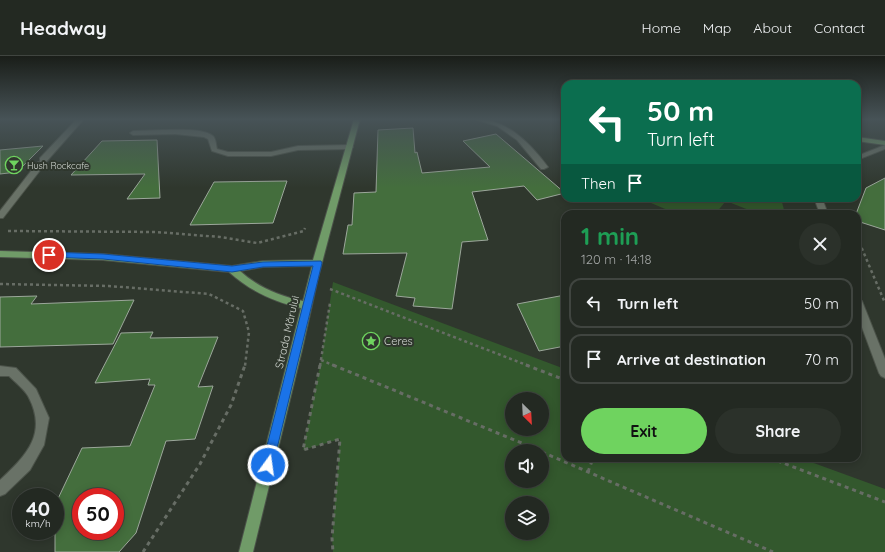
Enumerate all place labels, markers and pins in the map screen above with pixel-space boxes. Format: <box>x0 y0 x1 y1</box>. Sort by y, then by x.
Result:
bar icon: Hush Rockcafe <box>4 155 24 175</box>
place label: Hush Rockcafe <box>27 160 89 171</box>
pin <box>32 238 66 272</box>
place icon: Ceres <box>361 331 381 351</box>
place label: Ceres <box>384 334 413 348</box>

